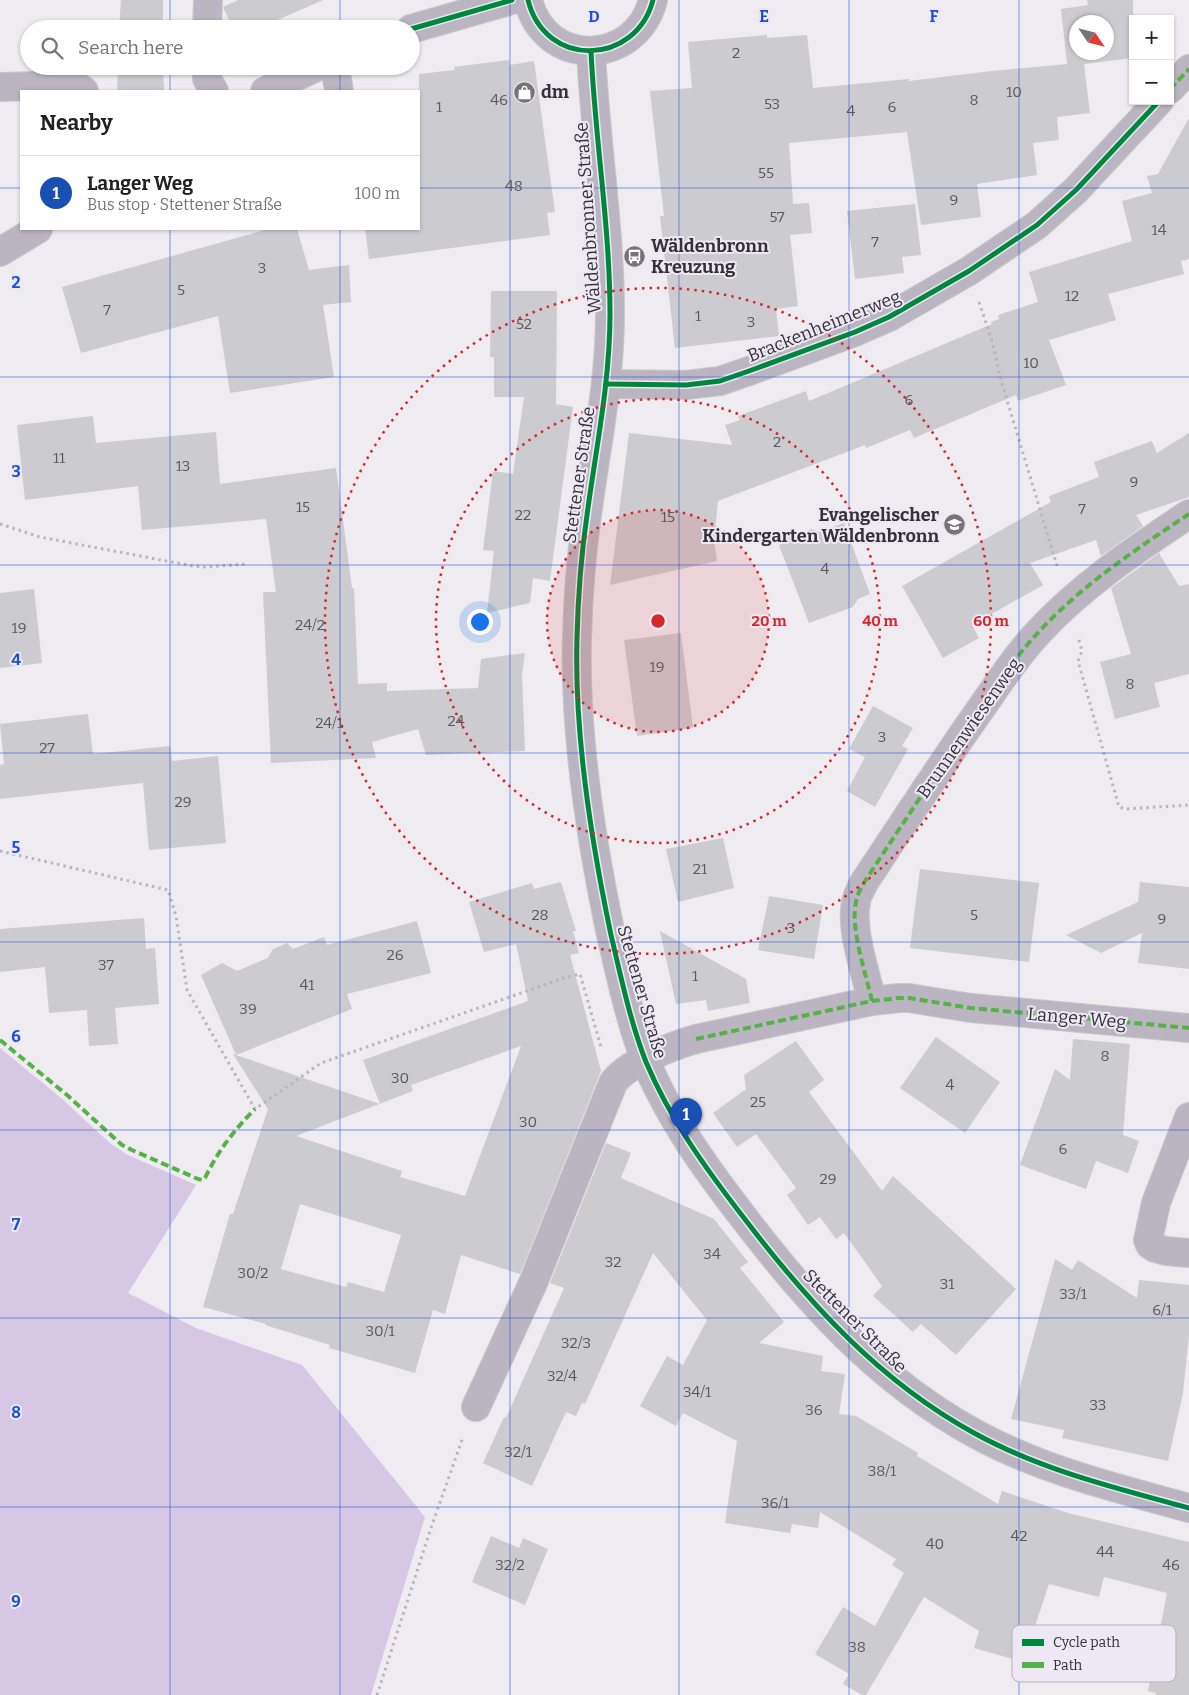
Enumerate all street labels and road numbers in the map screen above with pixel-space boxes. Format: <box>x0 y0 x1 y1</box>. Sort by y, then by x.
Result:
street label: Wäldenbronner Straße <box>570 121 606 315</box>
street label: Brackenheimerweg <box>744 285 904 367</box>
street label: Stettener Straße <box>559 405 599 545</box>
street label: Brunnenwiesenweg <box>912 653 1026 803</box>
street label: Stettener Straße <box>612 923 672 1061</box>
street label: Langer Weg <box>1027 1003 1127 1033</box>
street label: Stettener Straße <box>798 1264 912 1378</box>

